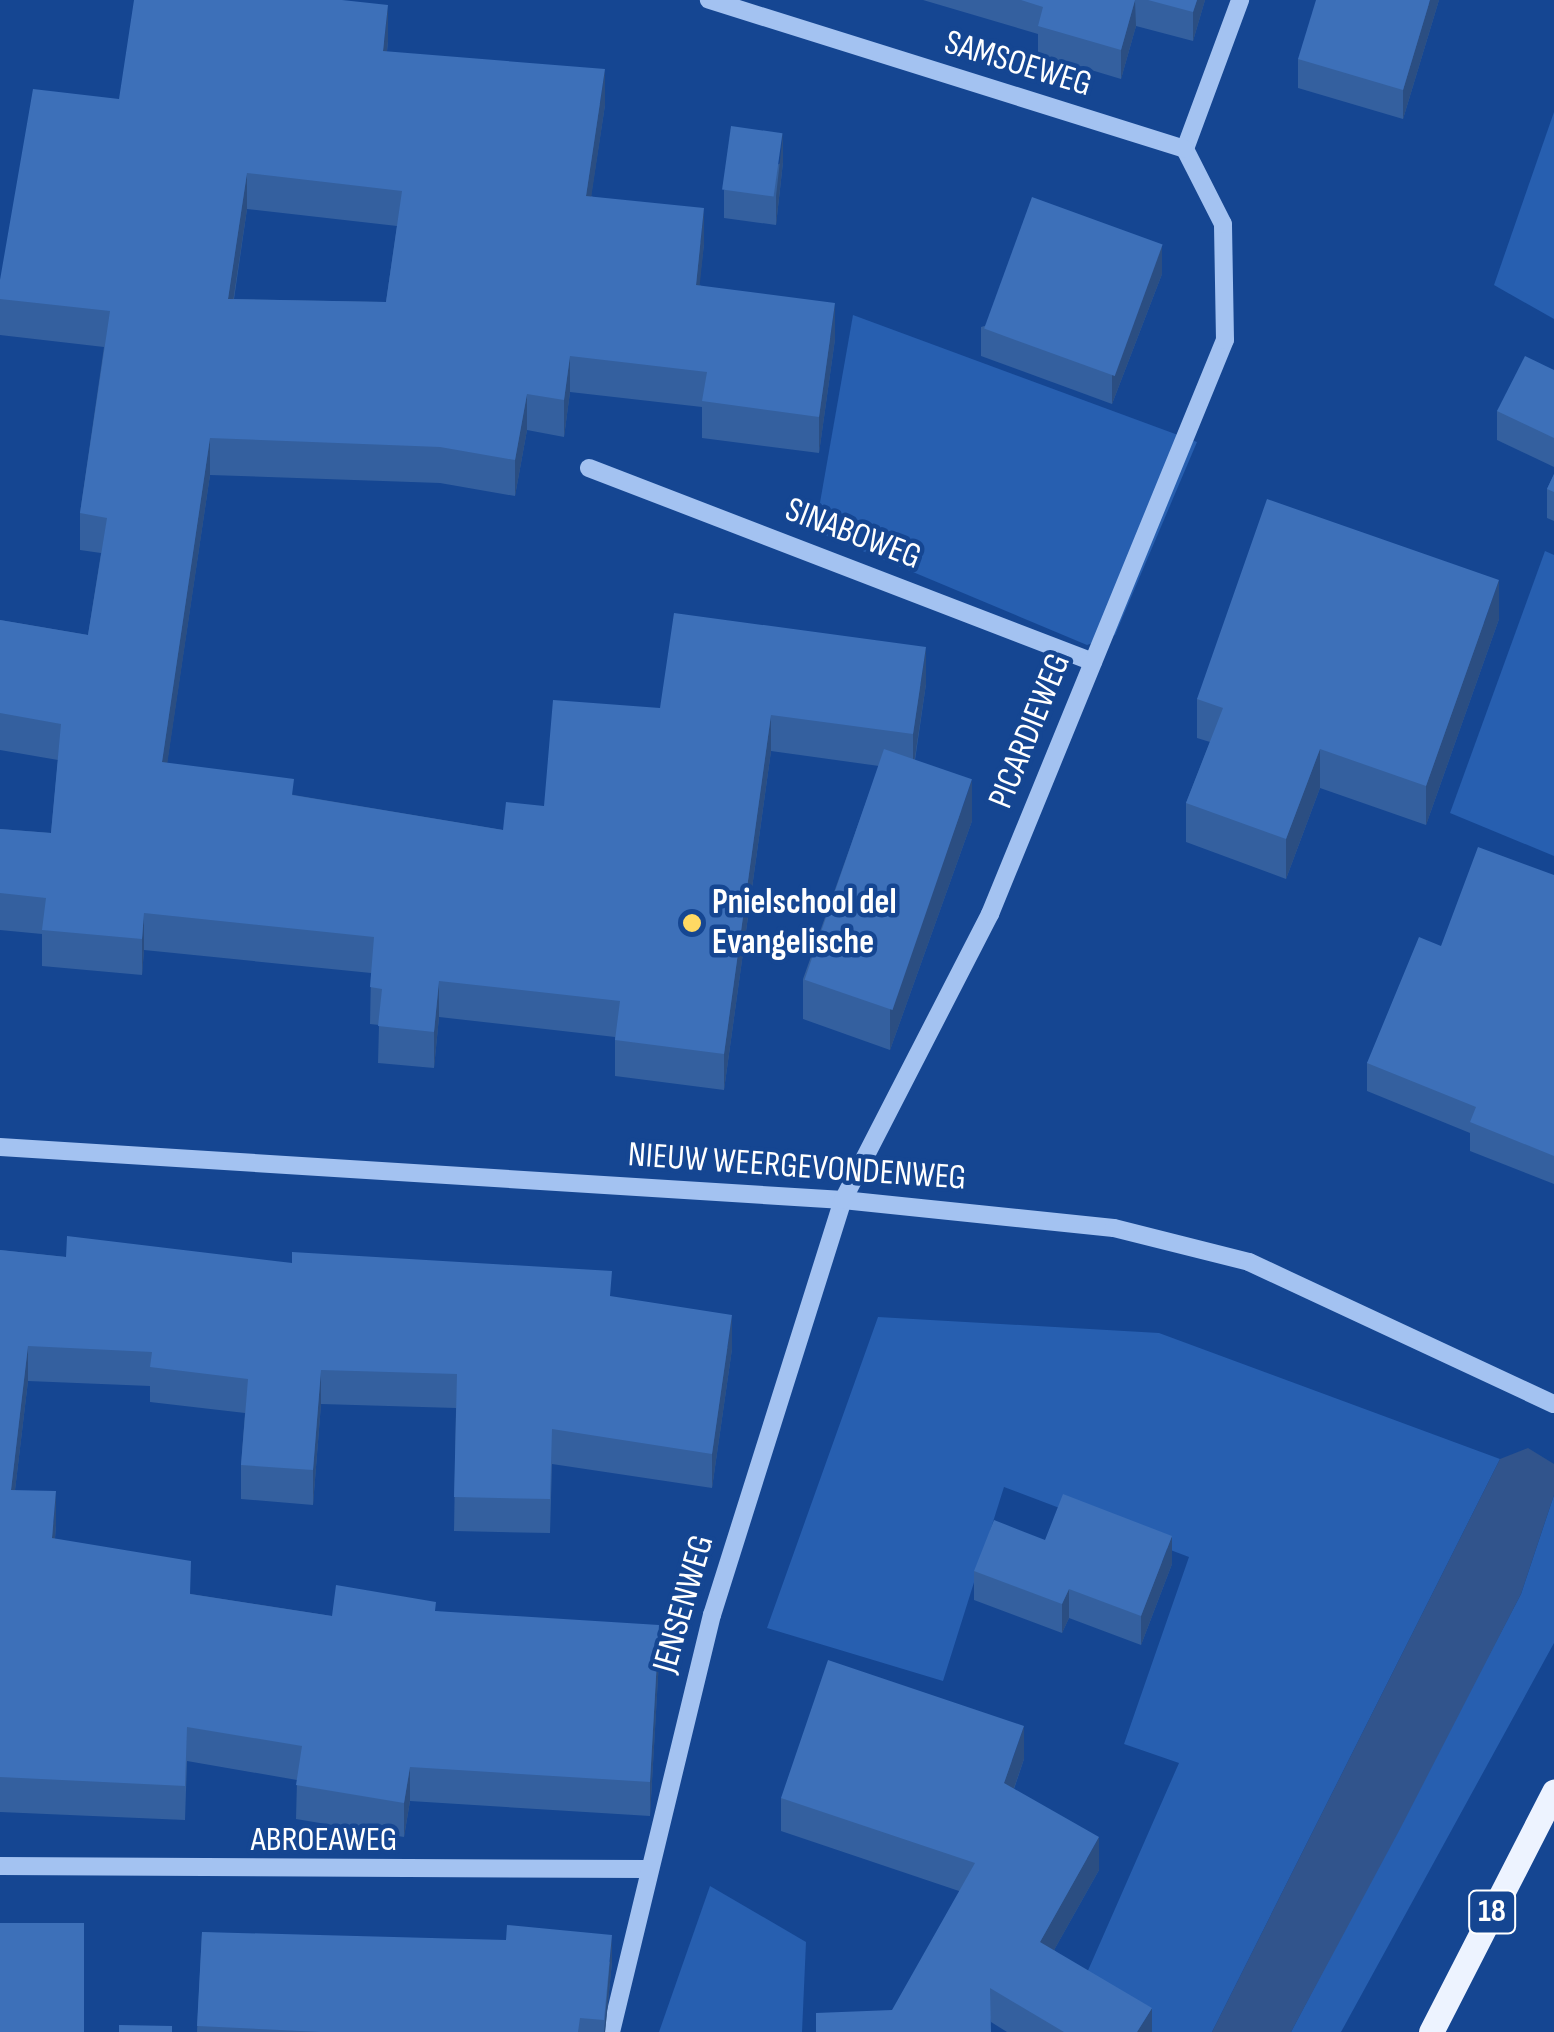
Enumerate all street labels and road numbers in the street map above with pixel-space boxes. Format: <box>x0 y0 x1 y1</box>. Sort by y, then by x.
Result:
street label: SAMSOEWEG <box>939 22 1097 106</box>
street label: SINABOWEG <box>779 489 927 579</box>
street label: PICARDIEWEG <box>980 648 1080 814</box>
street label: NIEUW WEERGEVONDENWEG <box>626 1134 968 1200</box>
street label: JENSENWEG <box>644 1530 724 1678</box>
street label: ABROEAWEG <box>251 1819 397 1861</box>
road number: 18 <box>1467 1885 1517 1939</box>

